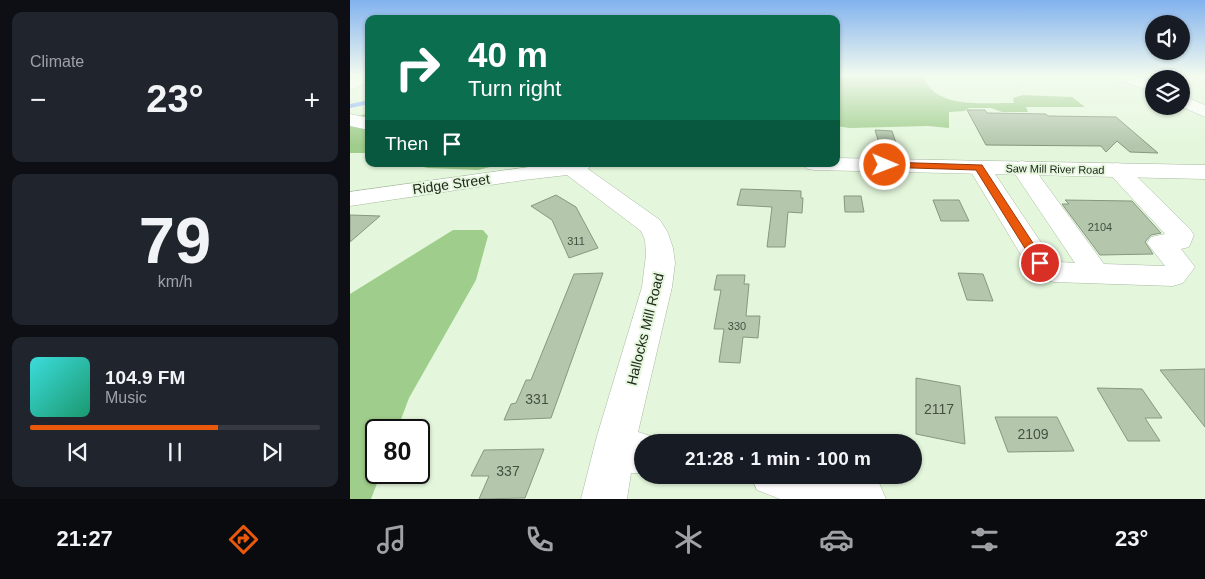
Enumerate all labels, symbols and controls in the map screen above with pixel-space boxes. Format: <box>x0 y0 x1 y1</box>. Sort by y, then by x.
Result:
map controls <box>1145 15 1190 115</box>
button: sound <box>1145 15 1190 60</box>
icon: right <box>385 35 450 100</box>
text: 40 m <box>468 35 548 74</box>
text: Climate <box>30 53 84 70</box>
button: layers <box>1145 70 1190 115</box>
text: Turn right <box>468 76 561 101</box>
text: 23° <box>146 78 204 120</box>
text: − <box>30 84 46 115</box>
text: + <box>304 84 320 115</box>
icon: arrive <box>438 130 466 158</box>
text: Then <box>385 133 428 154</box>
position arrow <box>858 138 910 190</box>
street label: Saw Mill River Road <box>1005 162 1105 176</box>
street label: Ridge Street <box>411 171 491 197</box>
text: 79 <box>139 204 211 277</box>
house number: 2104 <box>1088 221 1112 233</box>
house number: 311 <box>567 235 585 247</box>
pin <box>1019 242 1061 284</box>
icon: arrive <box>1026 249 1054 277</box>
street label: Hallocks Mill Road <box>623 271 667 387</box>
text: km/h <box>158 273 192 290</box>
house number: 330 <box>728 320 746 332</box>
text: 104.9 FM <box>105 367 185 388</box>
text: Music <box>105 389 147 406</box>
house number: 331 <box>525 391 549 407</box>
house number: 2117 <box>924 401 954 417</box>
speed limit sign: 80 <box>365 419 430 484</box>
house number: 2109 <box>1017 426 1049 442</box>
icon: previous <box>64 438 92 466</box>
icon: pause <box>161 438 189 466</box>
icon: next <box>258 438 286 466</box>
text: 21:28 · 1 min · 100 m <box>685 448 871 469</box>
house number: 337 <box>496 463 520 479</box>
icon: directions <box>226 522 261 557</box>
icon: music <box>374 522 409 557</box>
icon: phone <box>522 522 557 557</box>
icon: climate <box>671 522 706 557</box>
icon: car <box>819 522 854 557</box>
icon: filters <box>967 522 1002 557</box>
text: 21:27 <box>57 526 113 551</box>
text: 23° <box>1115 526 1148 551</box>

